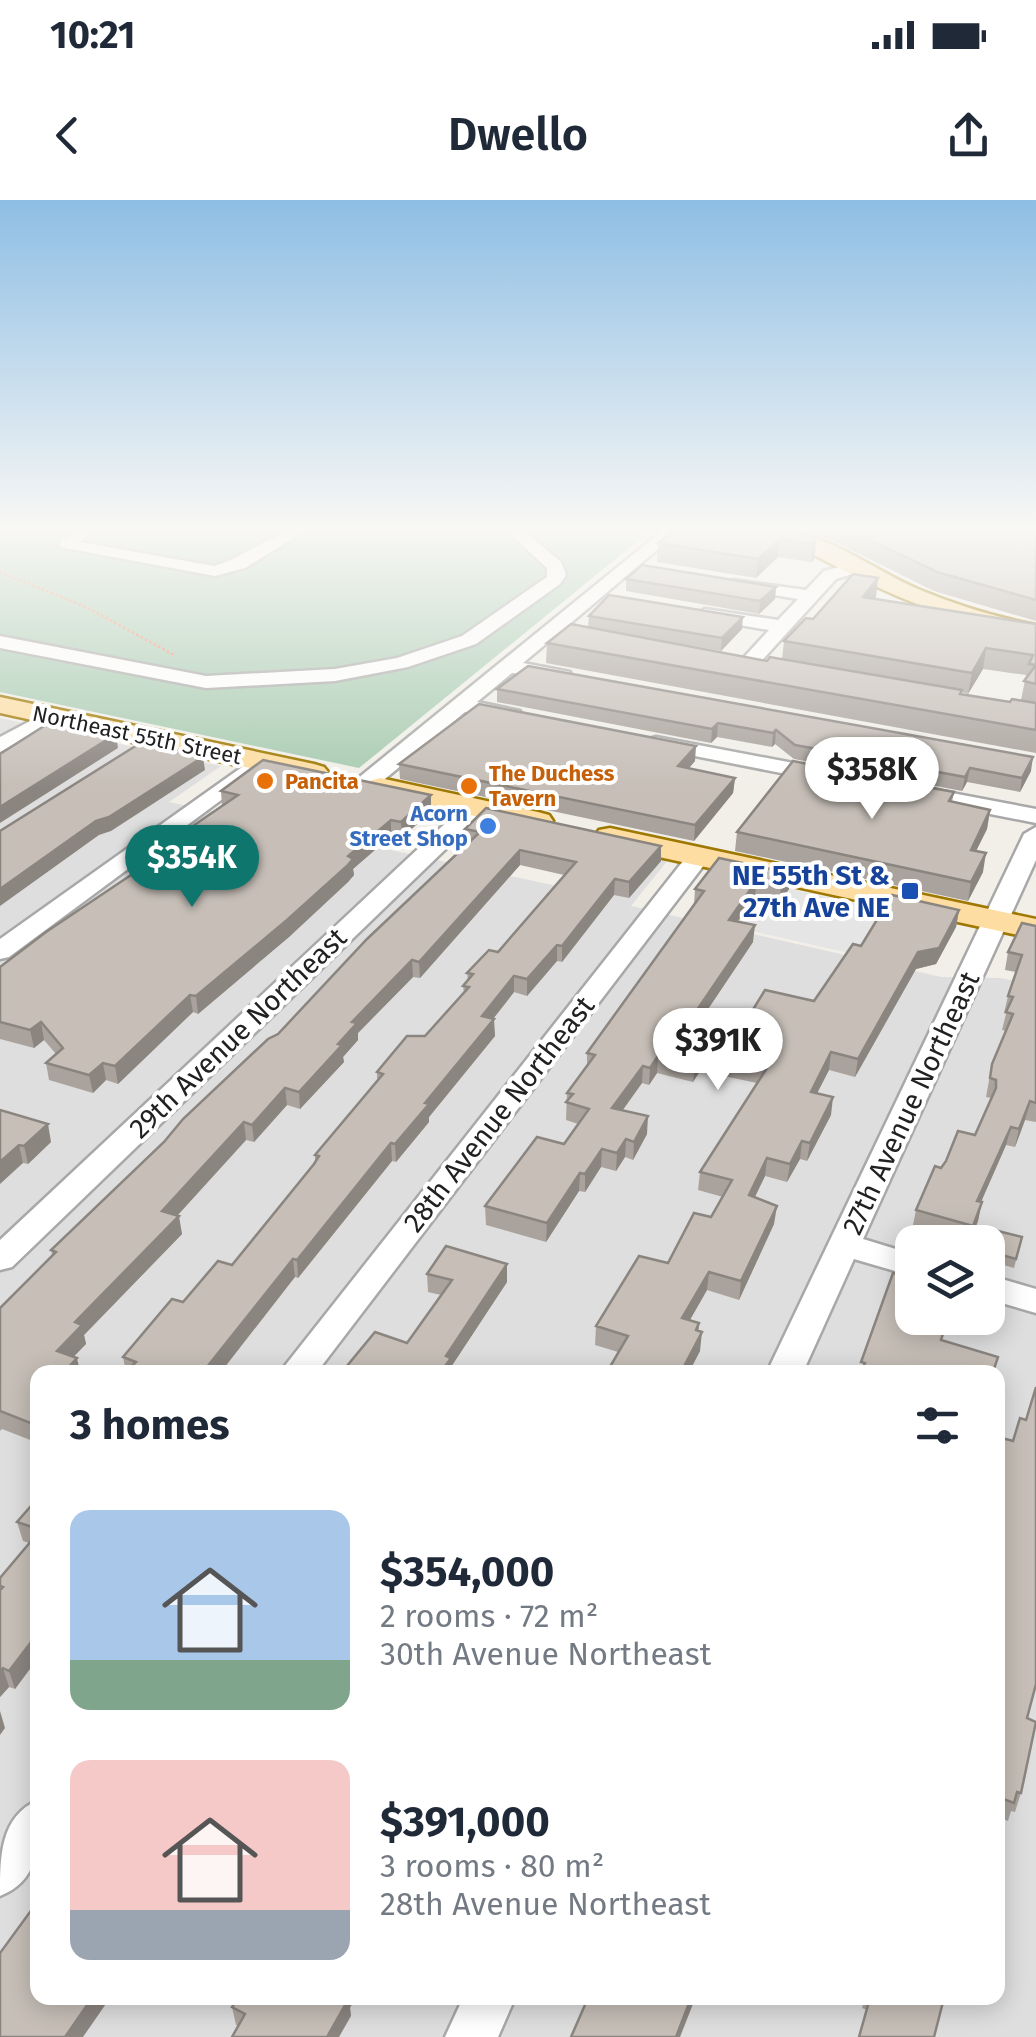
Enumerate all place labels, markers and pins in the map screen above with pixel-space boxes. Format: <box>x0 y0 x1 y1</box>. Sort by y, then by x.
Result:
pin: $358K <box>802 737 942 822</box>
place label: The Duchess Tavern <box>489 760 615 812</box>
place label: Pancita <box>285 768 359 795</box>
marker: Pancita <box>254 770 276 792</box>
marker: The Duchess Tavern <box>458 775 480 797</box>
place label: Acorn Street Shop <box>350 800 468 852</box>
marker: Acorn Street Shop <box>477 815 499 837</box>
pin: $354K <box>122 825 262 910</box>
place label: NE 55th St & 27th Ave NE <box>732 859 890 924</box>
marker: NE 55th St & 27th Ave NE <box>899 880 921 902</box>
pin: $391K <box>648 1008 788 1093</box>

